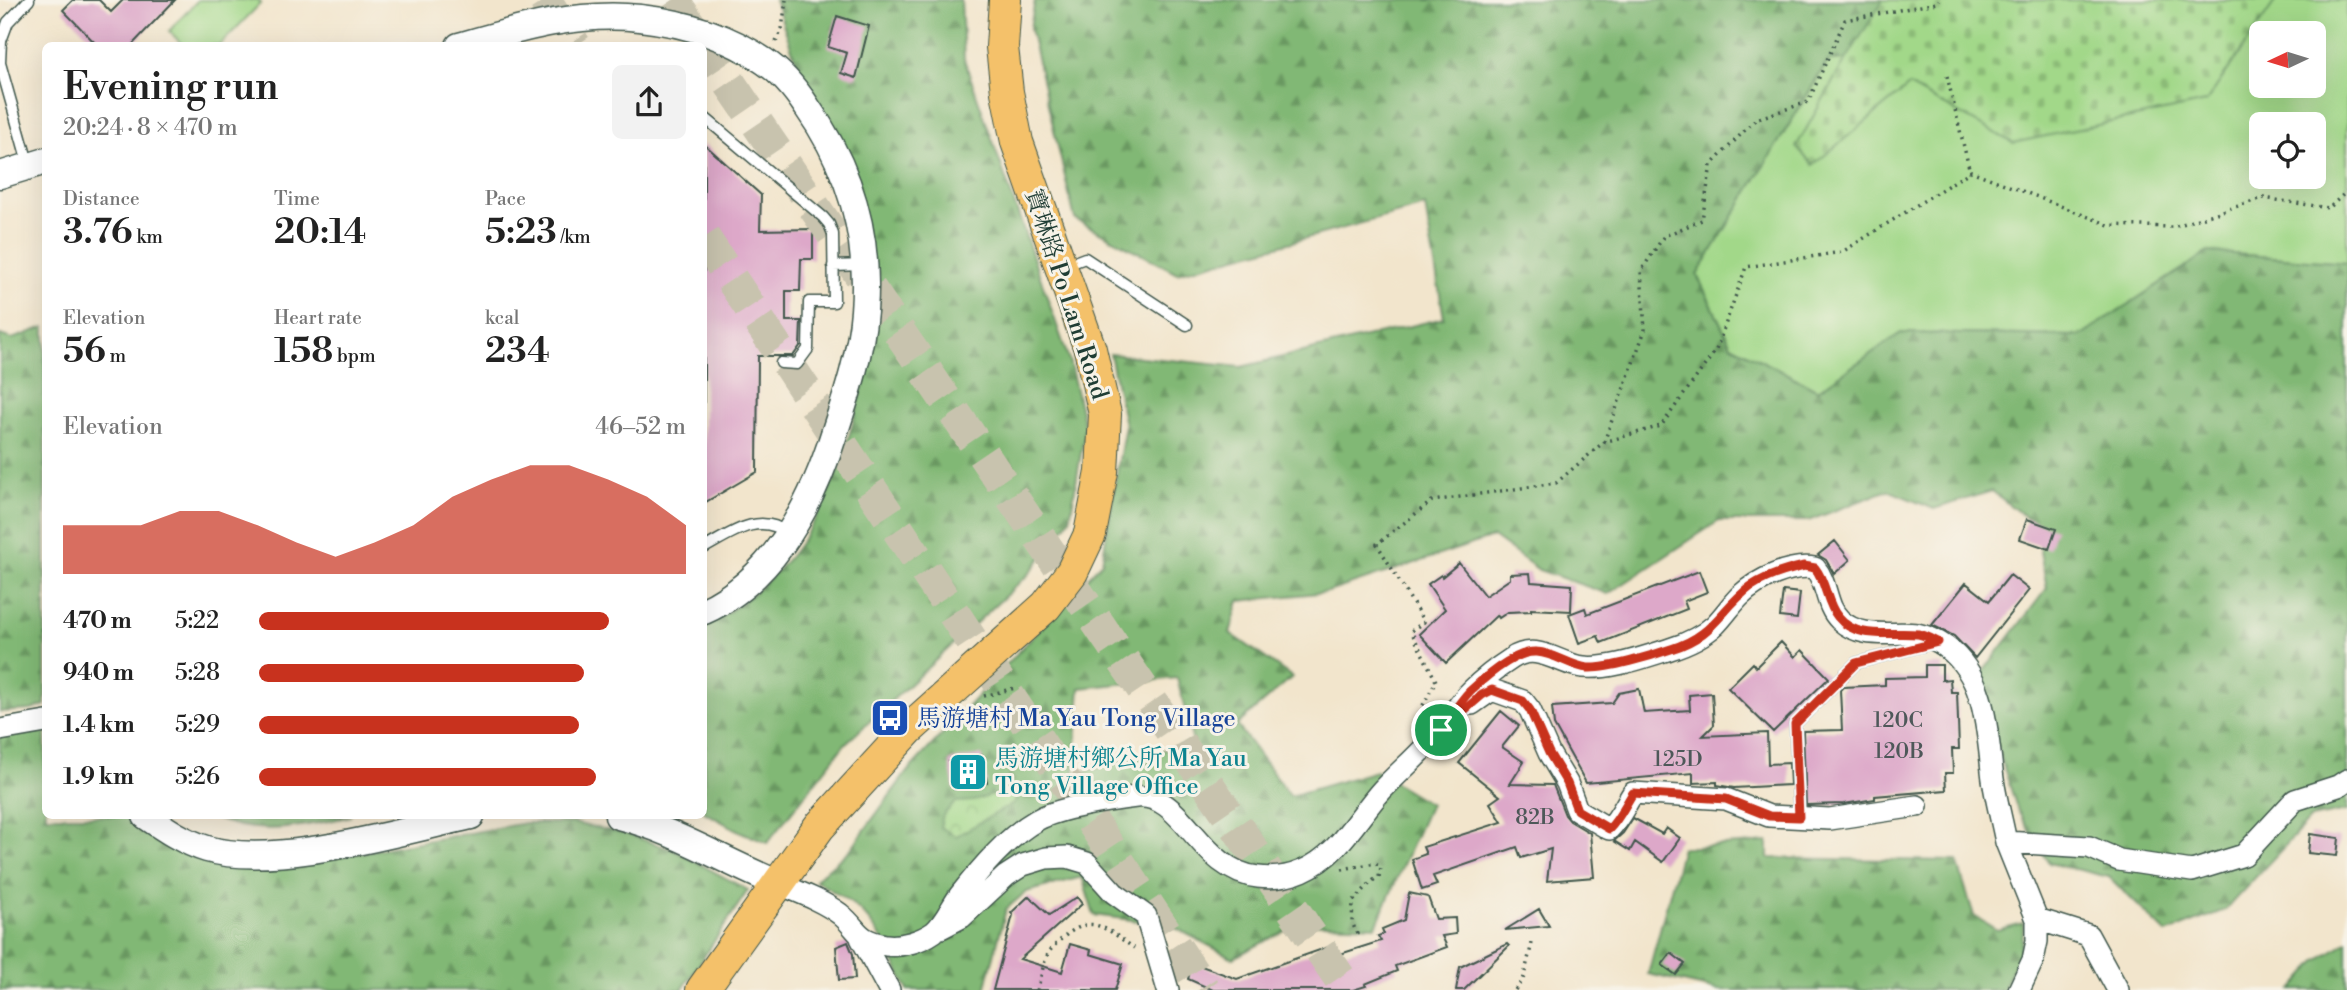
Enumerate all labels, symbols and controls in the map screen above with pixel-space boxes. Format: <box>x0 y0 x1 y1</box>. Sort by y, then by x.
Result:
north arrow <box>2249 21 2326 98</box>
map controls <box>2249 21 2326 189</box>
text: Evening run <box>63 64 278 111</box>
button: share <box>612 65 686 139</box>
button: locate <box>2249 112 2326 189</box>
text: 20:24 · 8 × 470 m <box>63 114 238 142</box>
street label: 寶琳路 Po Lam Road <box>1018 185 1114 404</box>
text: Distance <box>63 187 140 211</box>
text: Time <box>274 187 320 211</box>
text: Pace <box>485 187 526 211</box>
text: 3.76 <box>63 211 133 254</box>
text: 20:14 <box>274 211 366 254</box>
text: 5:23 <box>485 211 557 254</box>
text: km <box>133 225 163 249</box>
text: /km <box>557 225 591 249</box>
text: Elevation <box>63 306 145 330</box>
text: Heart rate <box>274 306 362 330</box>
text: kcal <box>485 306 519 330</box>
text: 56 <box>63 330 106 373</box>
text: 158 <box>274 330 333 373</box>
text: 234 <box>485 330 550 373</box>
text: m <box>106 344 126 368</box>
text: bpm <box>333 344 376 368</box>
text: Elevation <box>63 413 163 441</box>
text: 46–52 m <box>595 413 686 441</box>
text: 470 m <box>63 607 132 635</box>
text: 5:22 <box>175 607 219 635</box>
text: 940 m <box>63 659 134 687</box>
text: 5:28 <box>175 659 220 687</box>
bus stop icon: 馬游塘村 Ma Yau Tong Village <box>869 697 911 739</box>
pin <box>1411 700 1471 760</box>
place label: 馬游塘村 Ma Yau Tong Village <box>917 704 1236 734</box>
house number: 120C <box>1873 708 1923 734</box>
text: 1.4 km <box>63 711 135 739</box>
text: 5:29 <box>175 711 220 739</box>
icon: arrive <box>1422 711 1460 749</box>
house number: 120B <box>1874 739 1924 765</box>
place label: 馬游塘村鄉公所 Ma Yau Tong Village Office <box>995 744 1247 802</box>
house number: 125D <box>1653 747 1703 773</box>
building icon: 馬游塘村鄉公所 Ma Yau Tong Village Office <box>947 751 989 793</box>
text: 1.9 km <box>63 763 134 791</box>
text: 5:26 <box>175 763 220 791</box>
house number: 82B <box>1515 805 1555 831</box>

